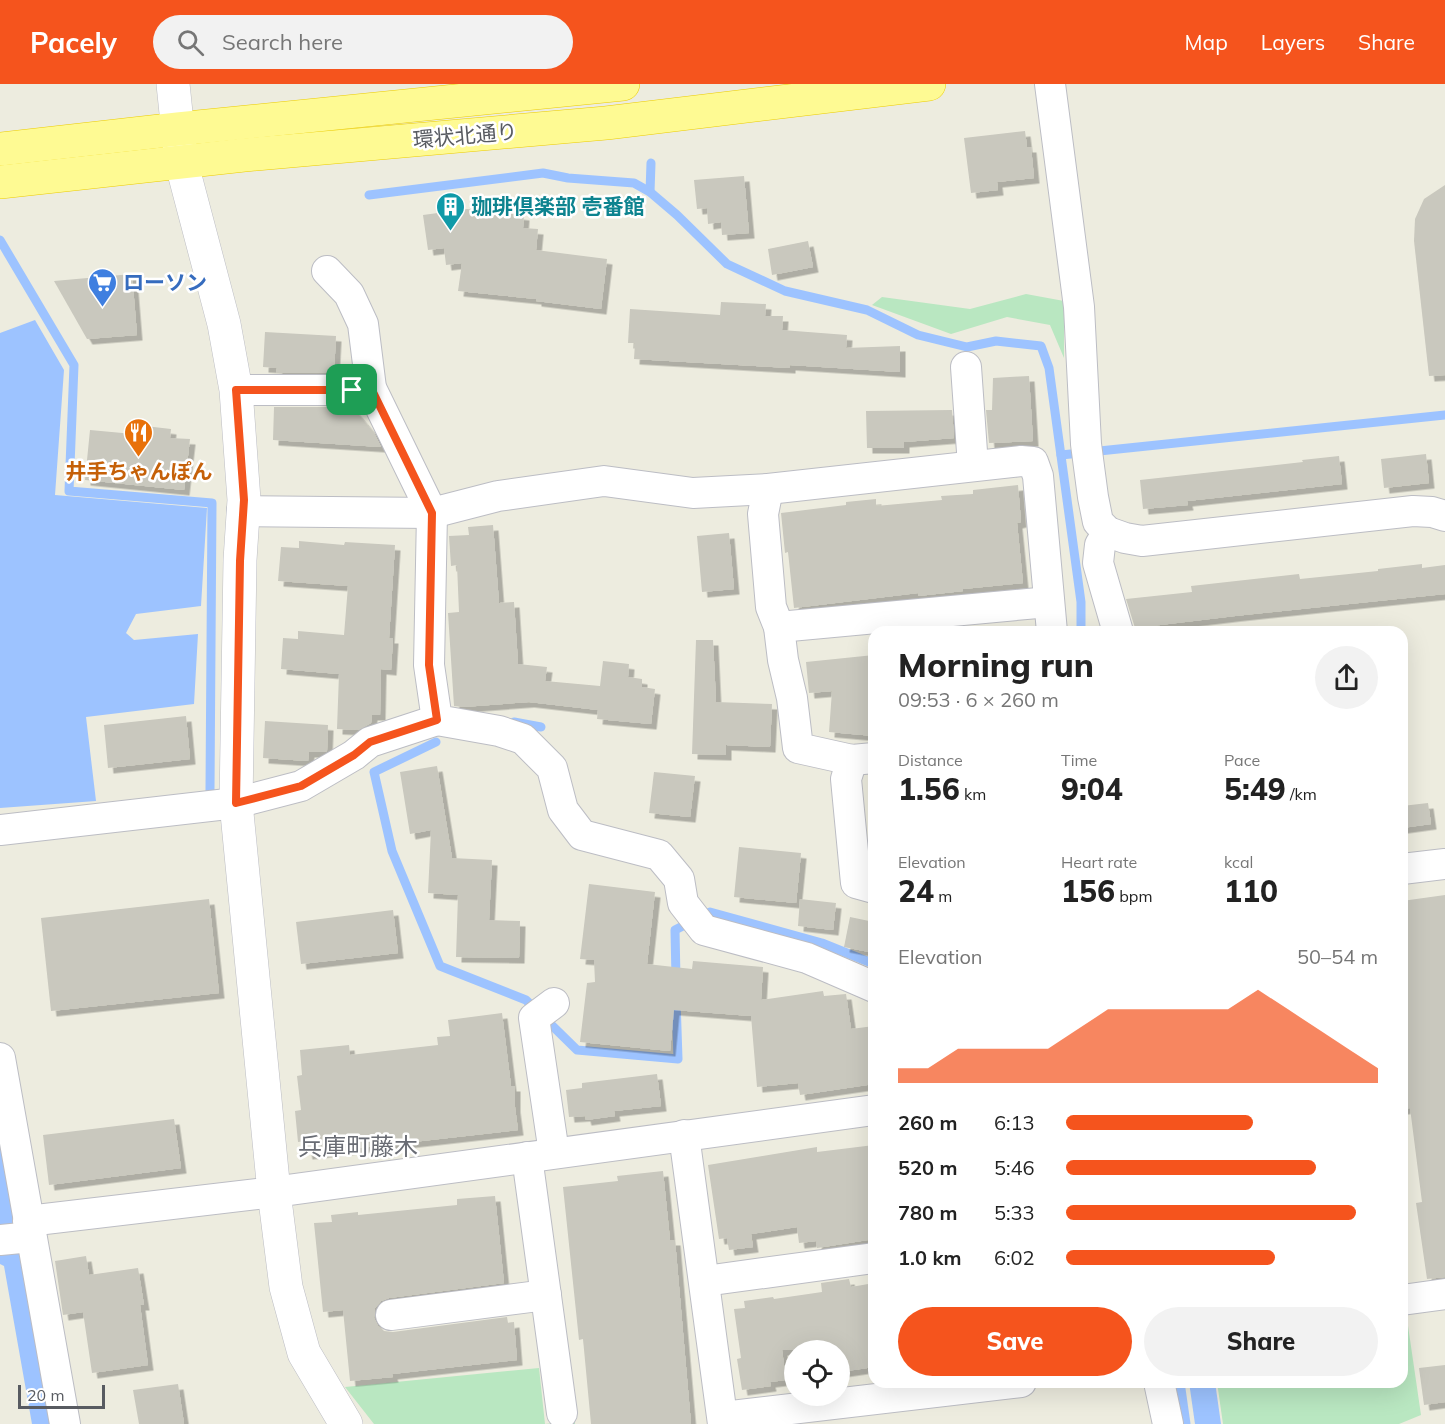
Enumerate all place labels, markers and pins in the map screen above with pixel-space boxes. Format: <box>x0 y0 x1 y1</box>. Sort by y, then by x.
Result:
building icon: 珈琲倶楽部 壱番館 <box>434 190 466 232</box>
place label: 珈琲倶楽部 壱番館 <box>471 193 645 219</box>
supermarket icon: ローソン <box>86 266 118 308</box>
place label: ローソン <box>123 269 207 295</box>
pin <box>326 364 377 415</box>
restaurant icon: 井手ちゃんぽん <box>123 416 155 458</box>
place label: 井手ちゃんぽん <box>66 458 213 484</box>

